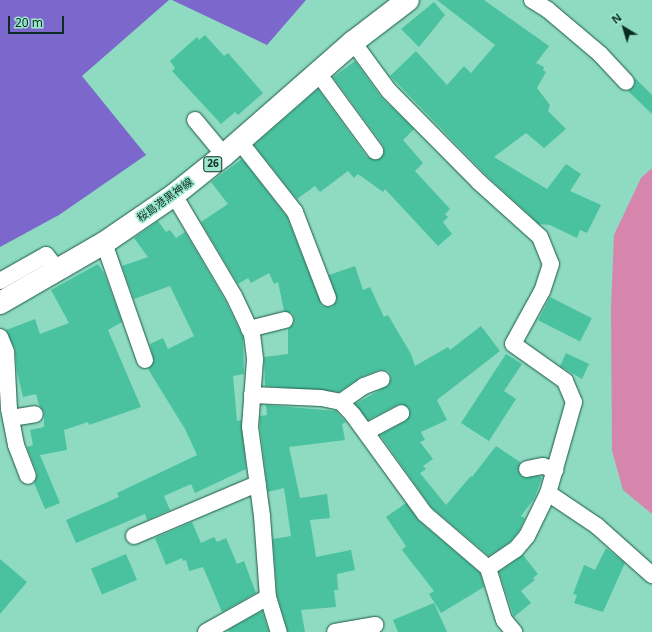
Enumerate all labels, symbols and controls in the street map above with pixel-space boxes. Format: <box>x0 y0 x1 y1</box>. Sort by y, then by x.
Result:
scale bar <box>10 8 66 34</box>
north arrow <box>604 8 644 48</box>
text: N <box>608 9 624 27</box>
text: 20 m <box>15 14 43 31</box>
road number: 26 <box>203 156 223 172</box>
street label: 桜島港黒神線 <box>134 175 196 225</box>

